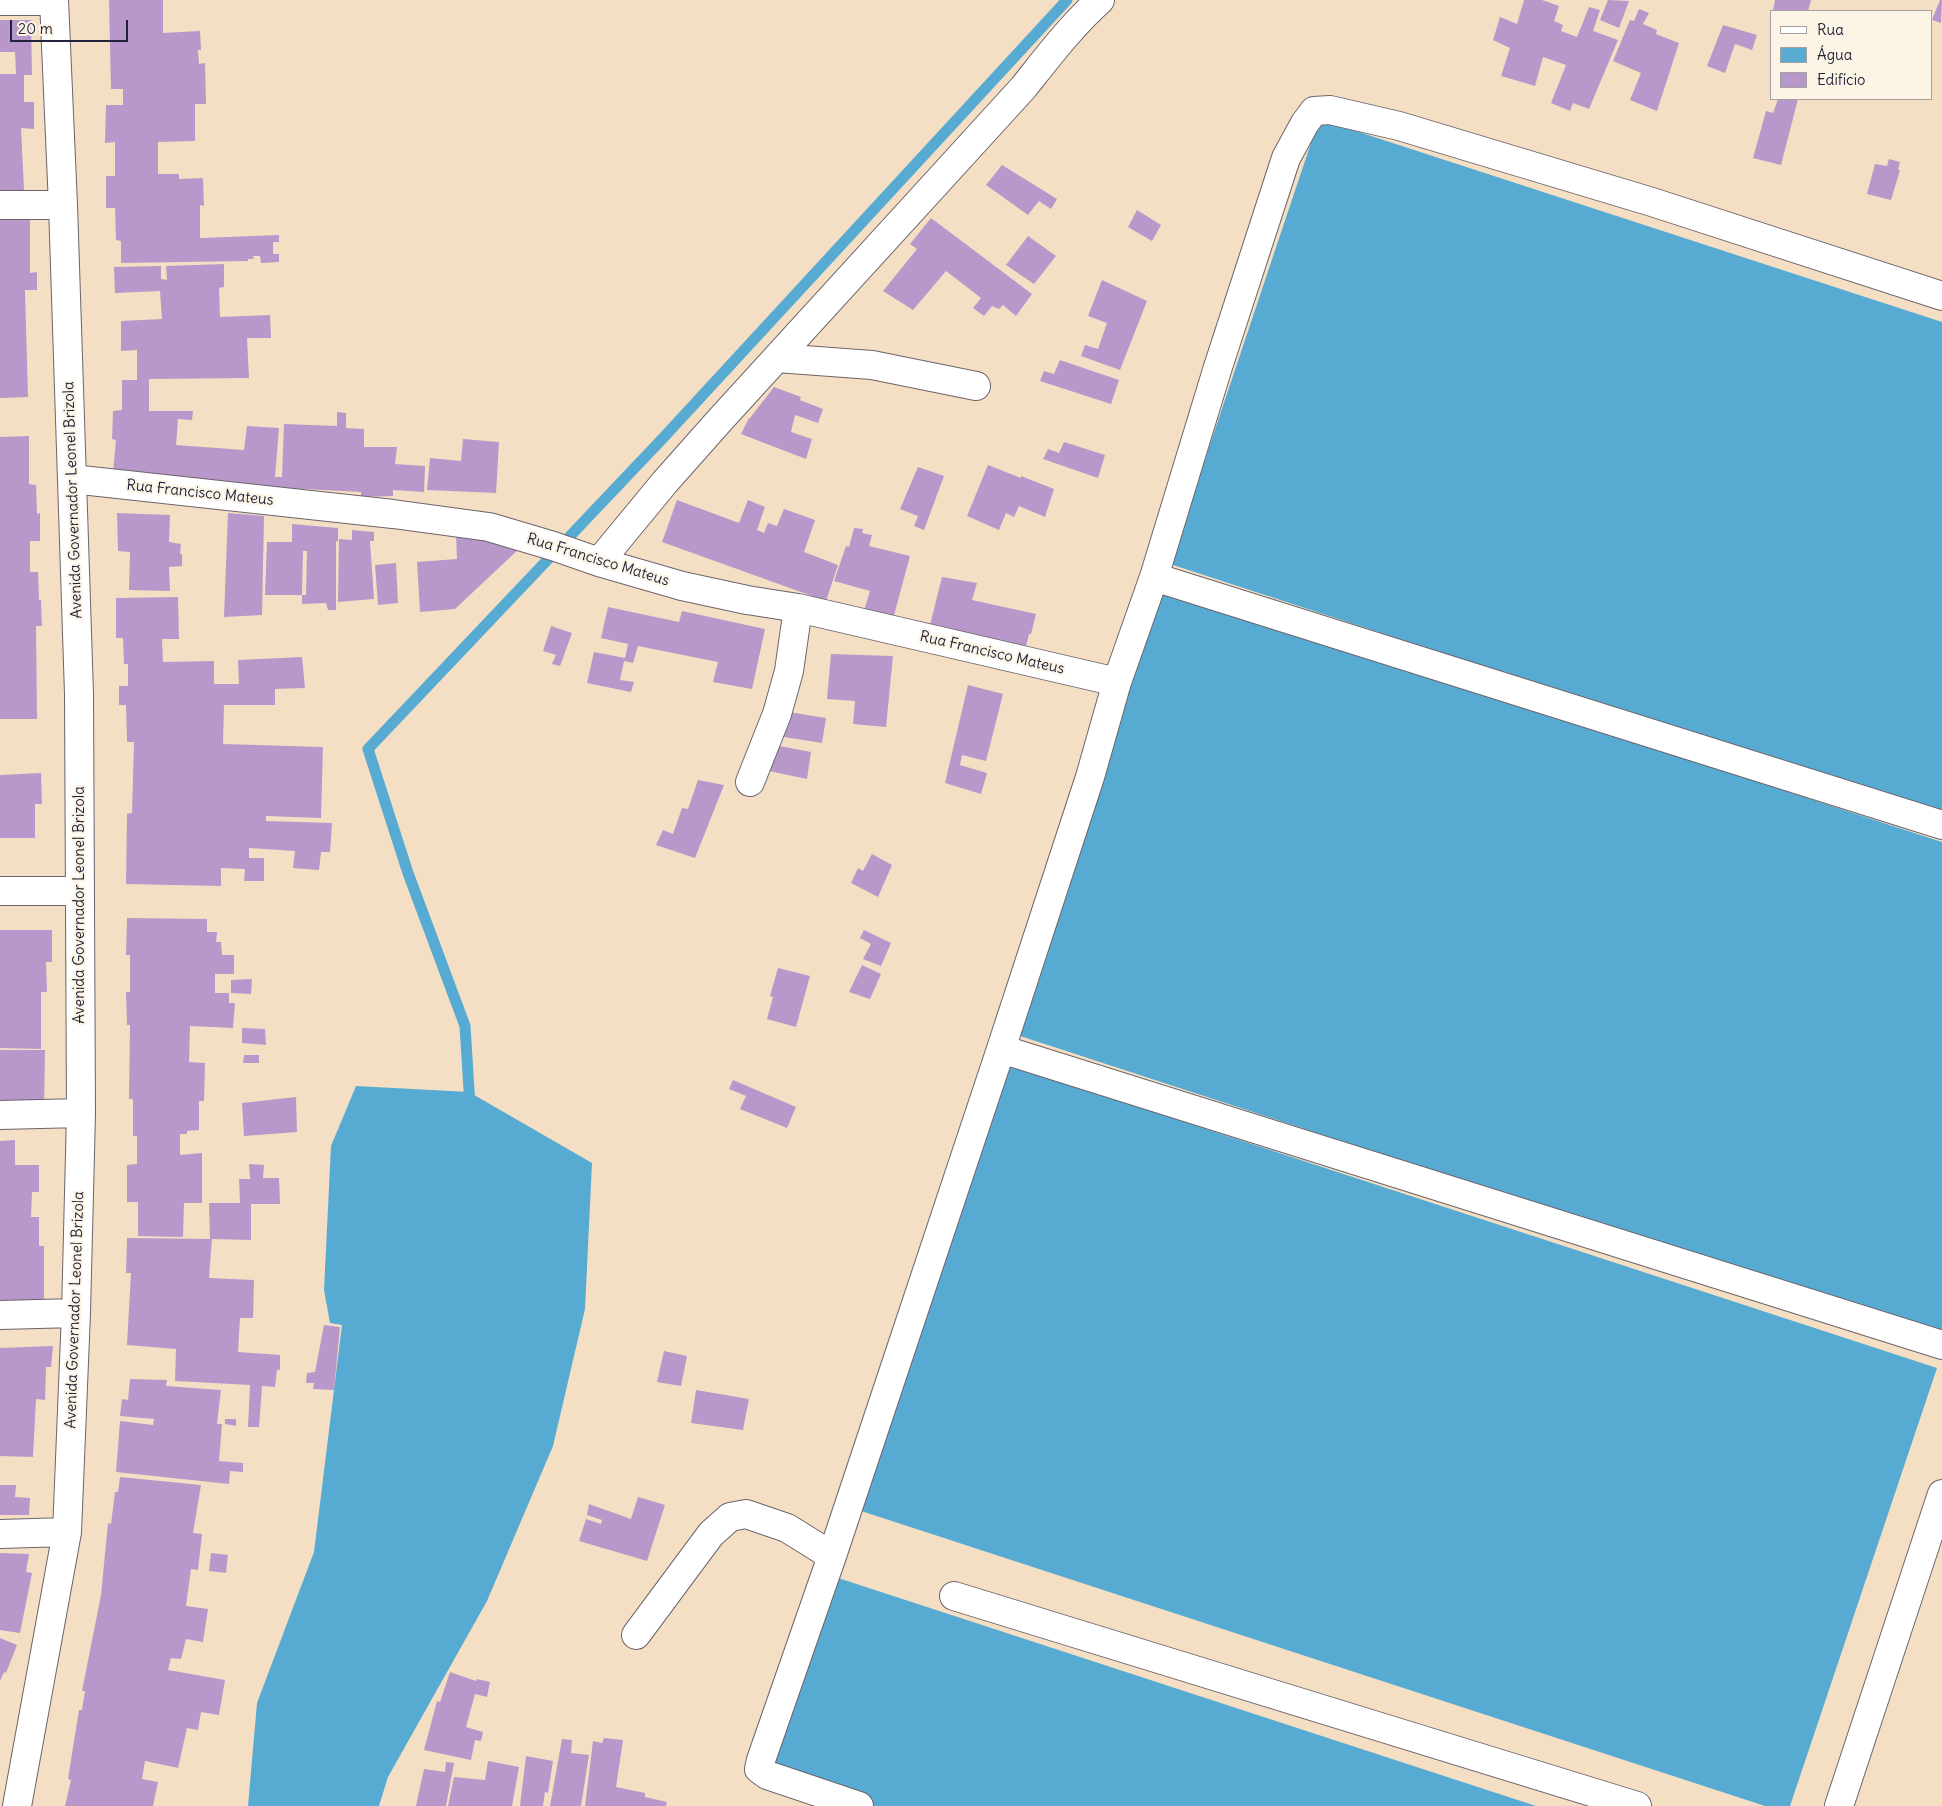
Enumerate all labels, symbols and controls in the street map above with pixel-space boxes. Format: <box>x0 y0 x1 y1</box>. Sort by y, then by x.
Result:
scale bar <box>12 10 130 42</box>
legend <box>1770 10 1932 100</box>
text: 20 m <box>18 19 53 38</box>
text: Rua <box>1817 20 1844 39</box>
text: Água <box>1817 45 1852 64</box>
text: Edifício <box>1817 70 1865 89</box>
street label: Avenida Governador Leonel Brizola <box>60 381 86 619</box>
street label: Rua Francisco Mateus <box>126 476 274 510</box>
street label: Rua Francisco Mateus <box>525 530 671 590</box>
street label: Rua Francisco Mateus <box>918 628 1066 678</box>
street label: Avenida Governador Leonel Brizola <box>71 786 89 1024</box>
street label: Avenida Governador Leonel Brizola <box>62 1191 88 1429</box>

